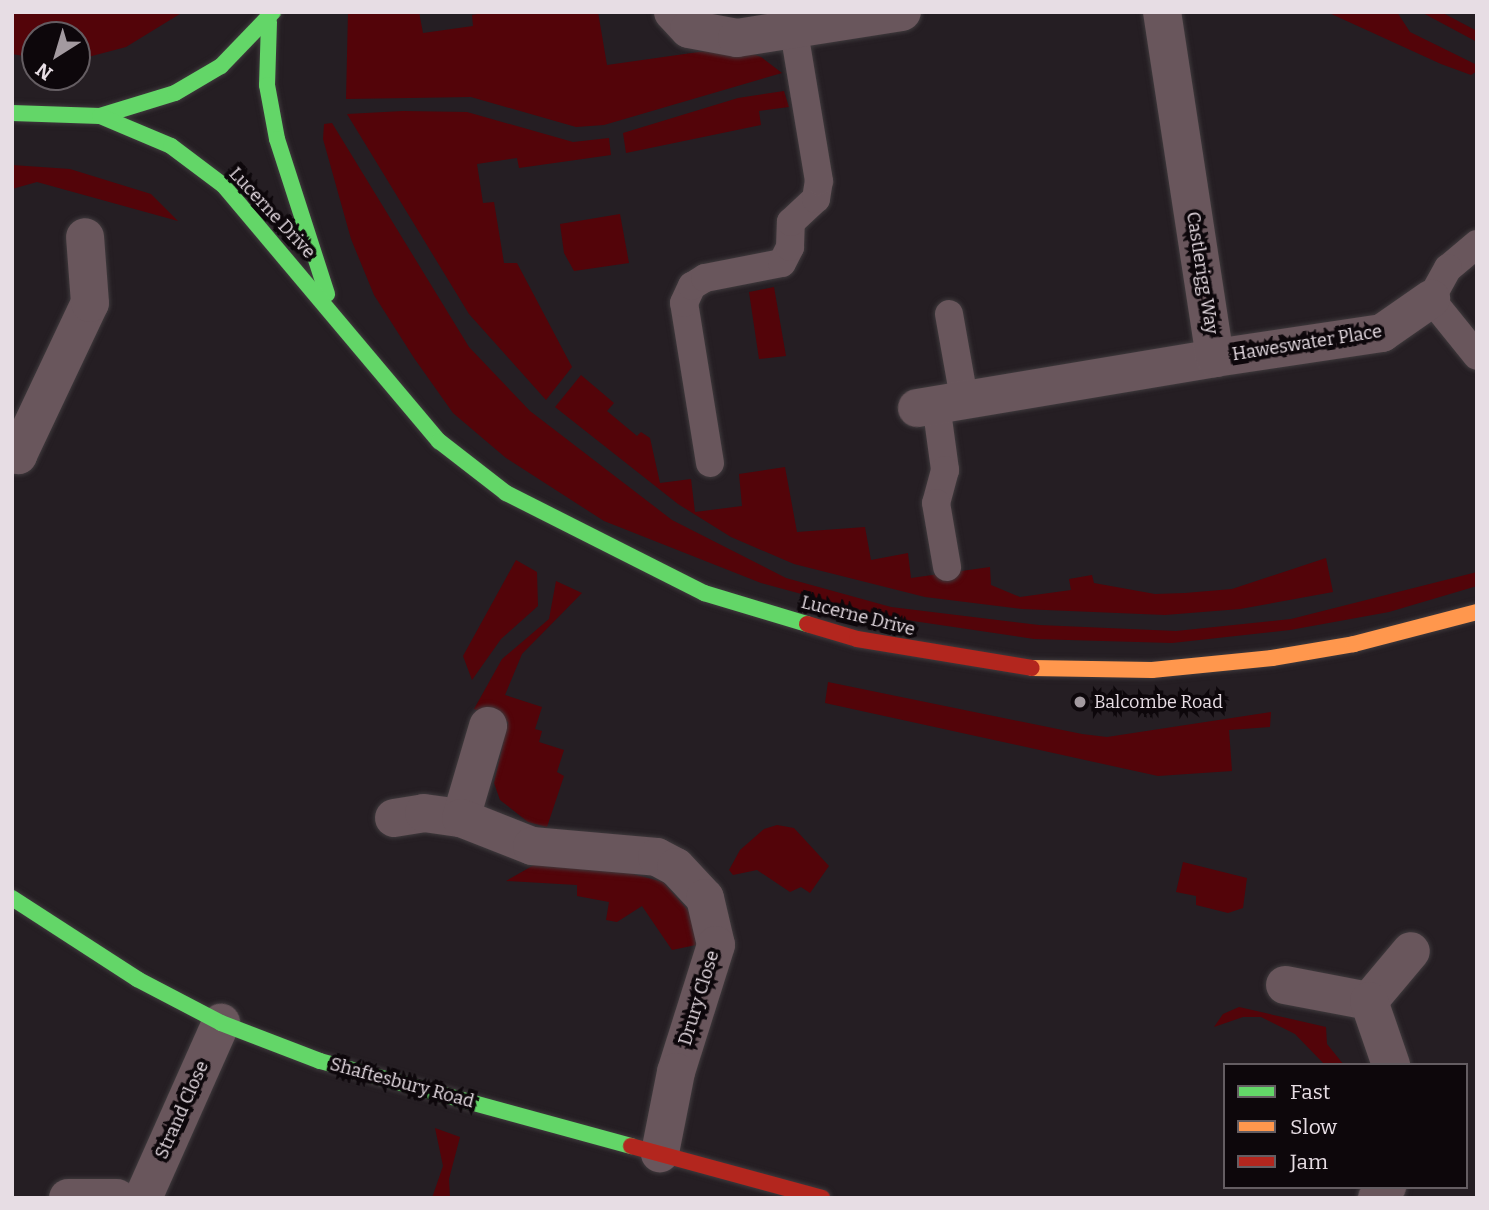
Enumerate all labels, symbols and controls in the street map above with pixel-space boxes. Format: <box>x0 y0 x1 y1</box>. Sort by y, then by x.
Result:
north arrow <box>21 21 91 91</box>
text: N <box>31 58 57 85</box>
street label: Lucerne Drive <box>224 163 320 263</box>
street label: Castlerigg Way <box>1182 210 1222 336</box>
street label: Haweswater Place <box>1231 321 1383 365</box>
street label: Lucerne Drive <box>799 591 917 641</box>
place label: Balcombe Road <box>1094 691 1223 713</box>
marker: Balcombe Road <box>1072 694 1088 710</box>
street label: Drury Close <box>674 948 724 1048</box>
street label: Shaftesbury Road <box>328 1053 476 1113</box>
street label: Strand Close <box>151 1058 213 1162</box>
legend <box>1223 1063 1468 1189</box>
text: Fast <box>1290 1079 1330 1105</box>
text: Slow <box>1290 1114 1337 1140</box>
text: Jam <box>1290 1149 1328 1175</box>

